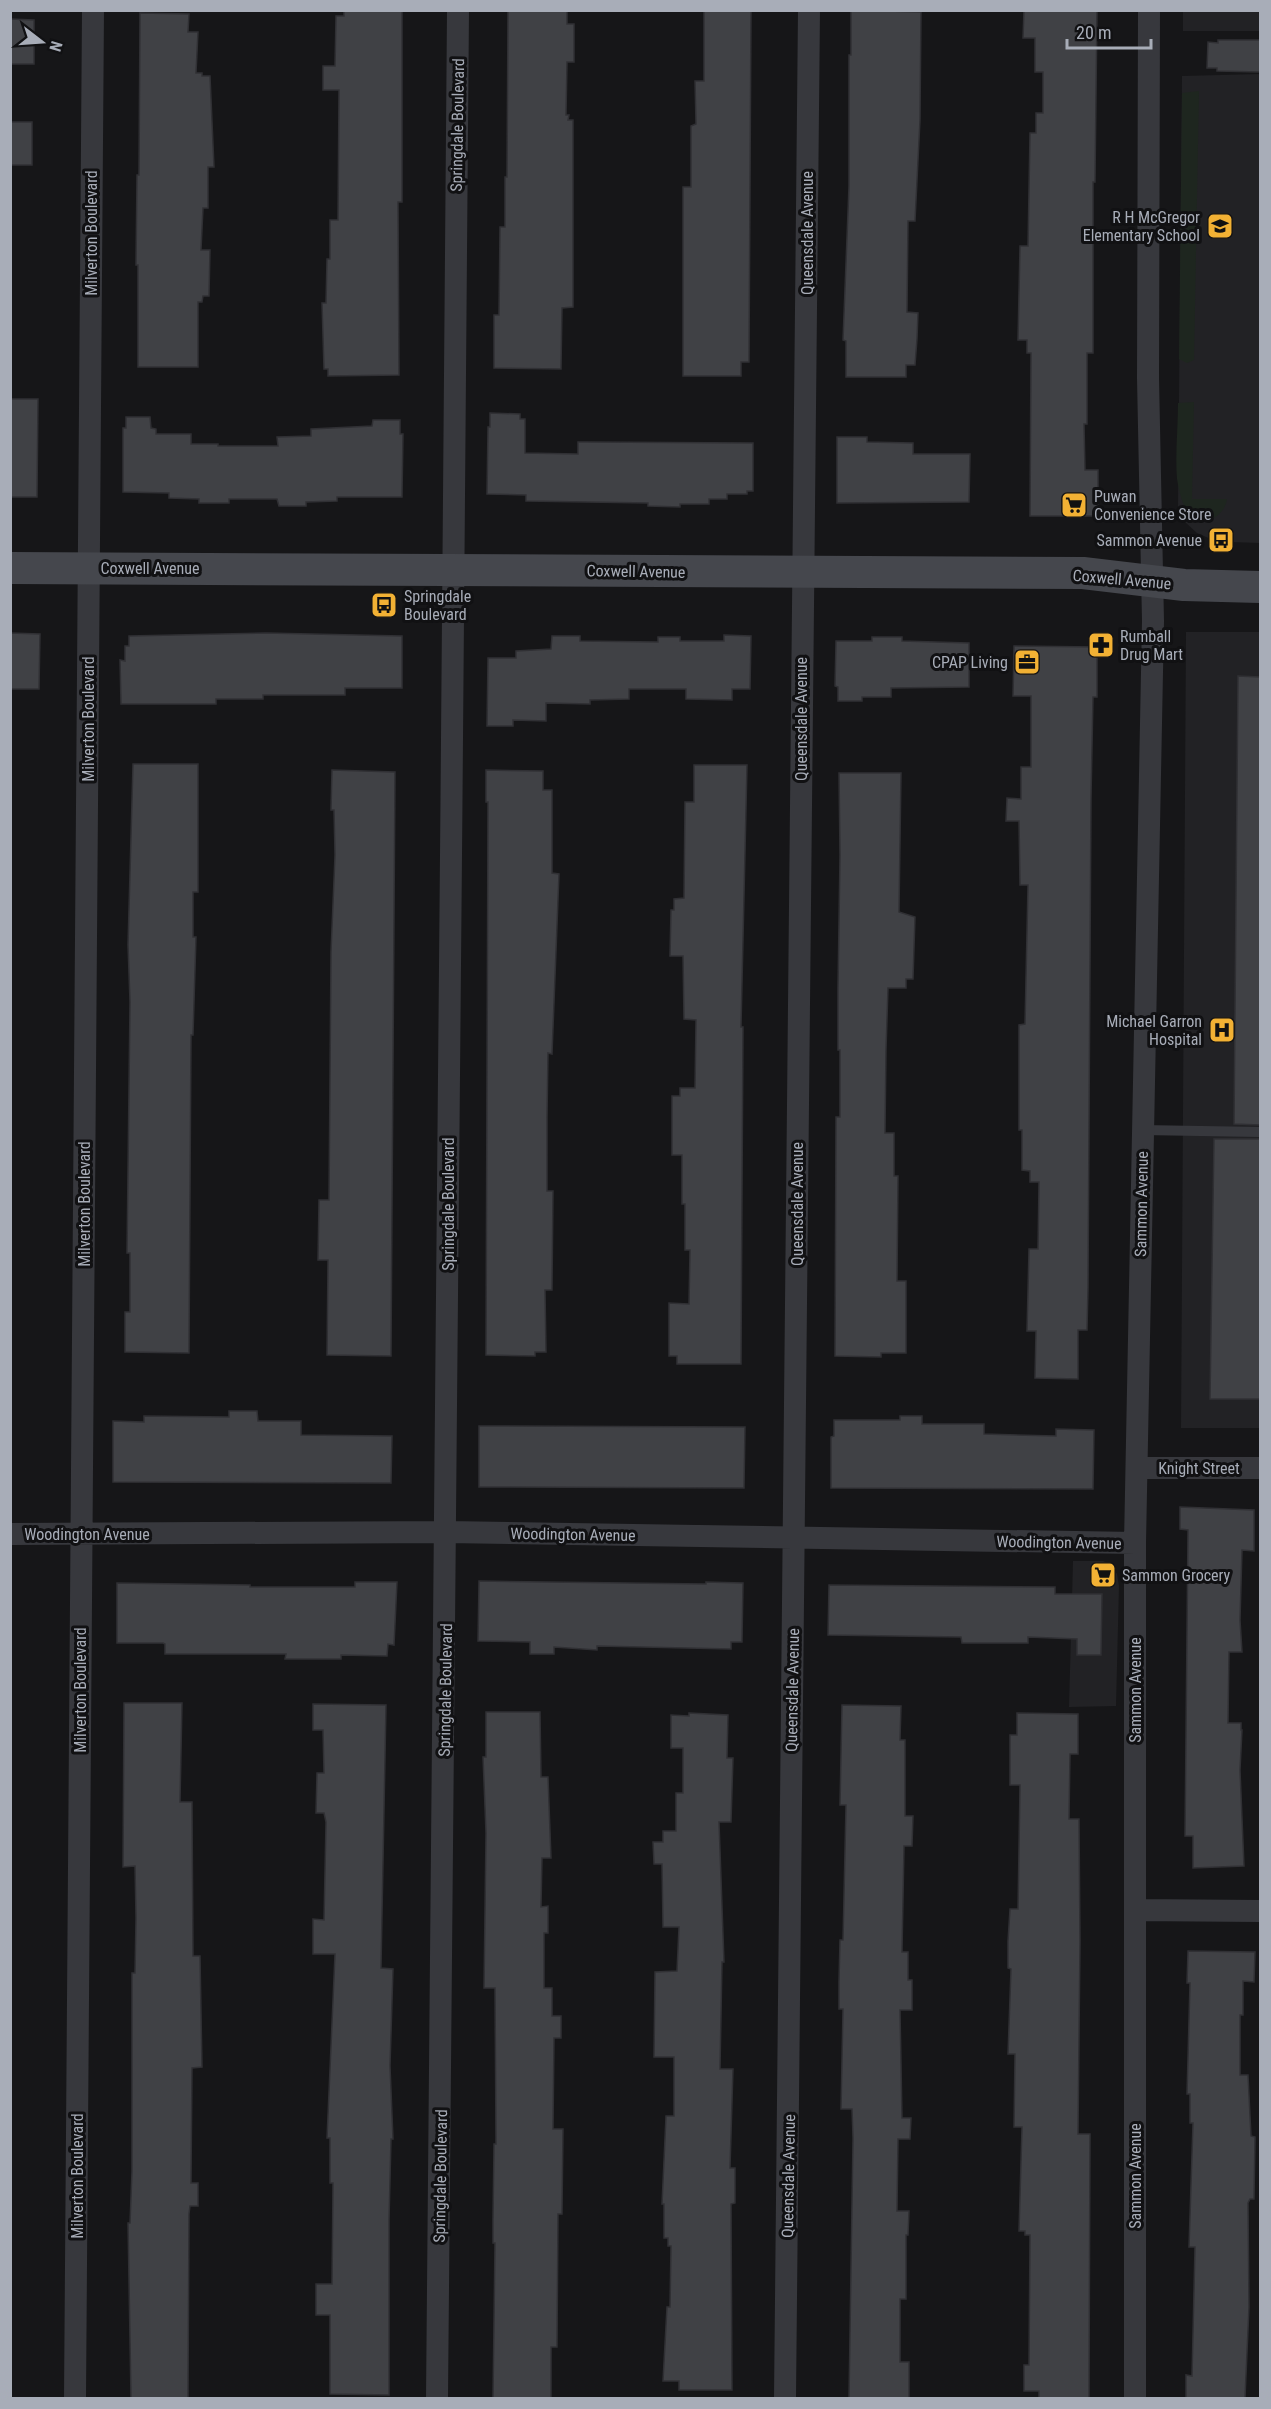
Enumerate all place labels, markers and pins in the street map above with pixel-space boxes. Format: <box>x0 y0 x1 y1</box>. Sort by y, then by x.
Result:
place label: R H McGregor Elementary School <box>1083 208 1200 245</box>
school or university icon: R H McGregor Elementary School <box>1205 211 1235 241</box>
place label: Puwan Convenience Store <box>1094 487 1211 524</box>
supermarket icon: Puwan Convenience Store <box>1059 490 1089 520</box>
bus stop icon: Sammon Avenue <box>1206 525 1236 555</box>
place label: Sammon Avenue <box>1096 531 1202 550</box>
place label: Springdale Boulevard <box>404 587 471 624</box>
bus stop icon: Springdale Boulevard <box>369 590 399 620</box>
place label: Rumball Drug Mart <box>1120 627 1183 664</box>
pharmacy icon: Rumball Drug Mart <box>1086 630 1116 660</box>
office icon: CPAP Living <box>1012 647 1042 677</box>
place label: CPAP Living <box>932 653 1008 672</box>
place label: Michael Garron Hospital <box>1106 1012 1202 1049</box>
hospital icon: Michael Garron Hospital <box>1207 1015 1237 1045</box>
supermarket icon: Sammon Grocery <box>1088 1560 1118 1590</box>
place label: Sammon Grocery <box>1122 1566 1231 1585</box>

